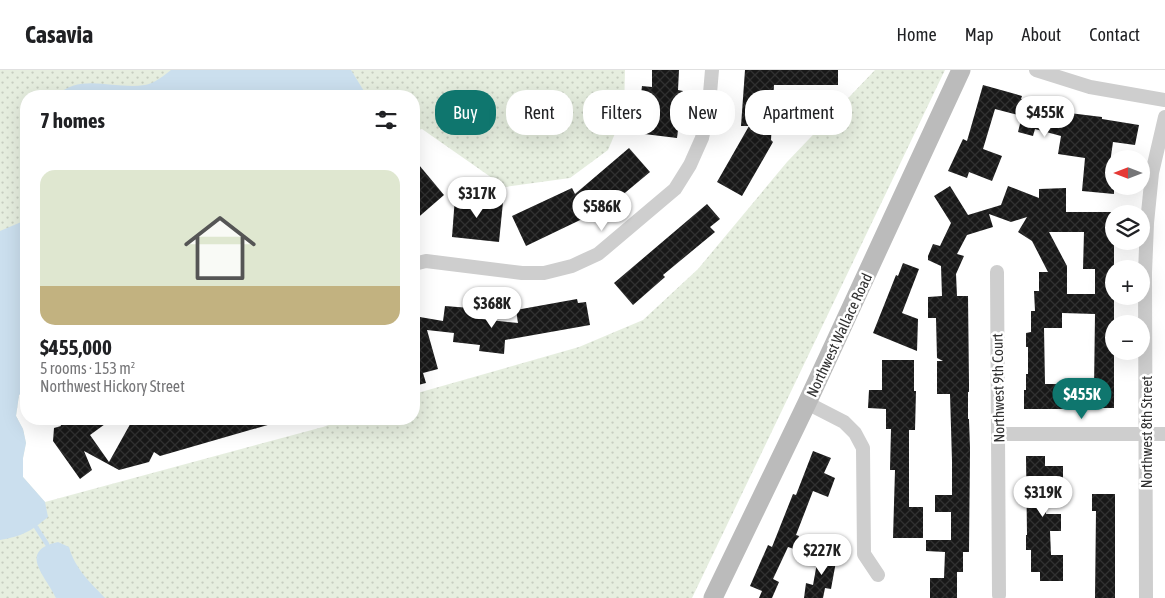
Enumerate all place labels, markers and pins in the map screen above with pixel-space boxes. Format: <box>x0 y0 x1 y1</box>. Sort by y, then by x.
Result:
pin: $455K <box>1010 96 1080 138</box>
pin: $317K <box>442 176 512 219</box>
pin: $586K <box>567 190 637 232</box>
pin: $368K <box>457 286 527 329</box>
pin: $455K <box>1047 378 1117 420</box>
pin: $319K <box>1008 476 1078 518</box>
pin: $227K <box>787 534 857 576</box>

